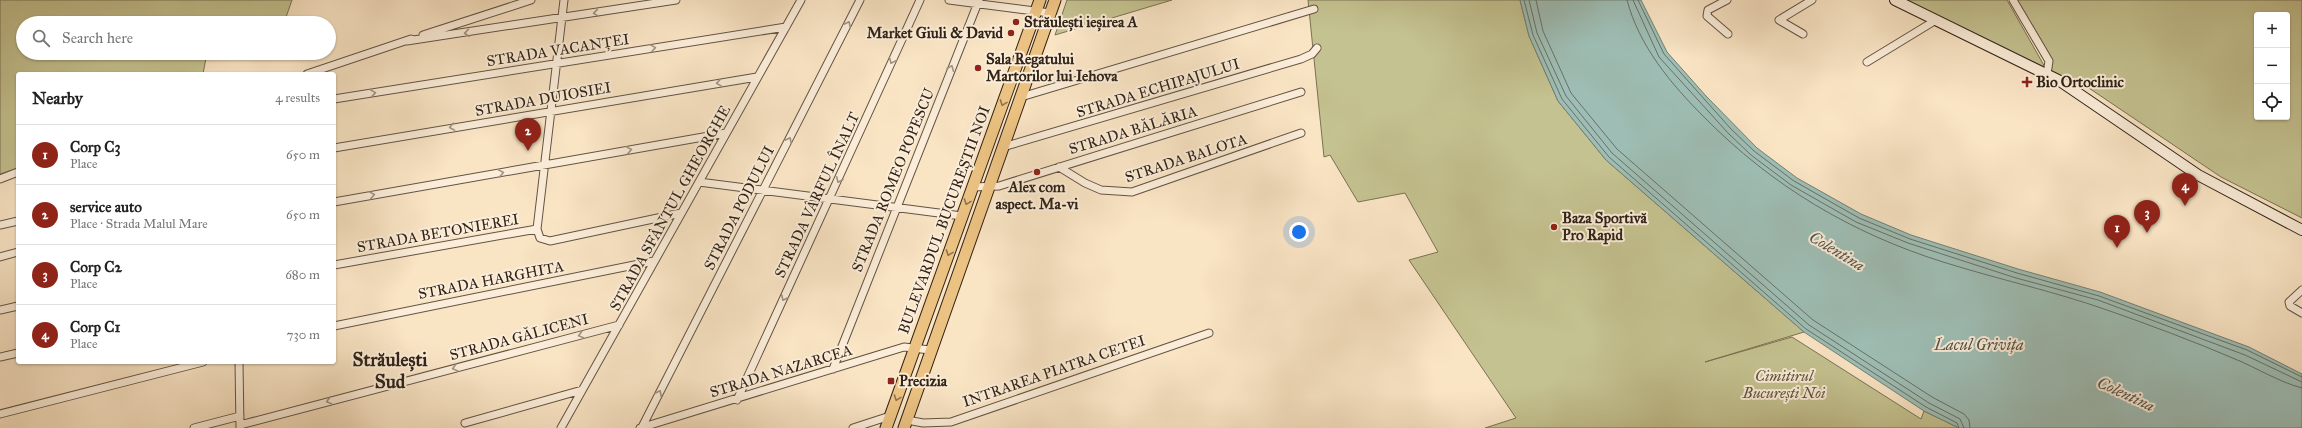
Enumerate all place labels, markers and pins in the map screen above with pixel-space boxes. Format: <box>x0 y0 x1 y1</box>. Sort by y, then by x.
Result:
place label: Străulești ieșirea A <box>1024 13 1139 32</box>
marker: Străulești ieșirea A <box>1011 17 1021 27</box>
place label: Market Giuli & David <box>867 24 1003 42</box>
marker: Market Giuli & David <box>1006 28 1016 38</box>
place label: Sala Regatului Martorilor lui Iehova <box>986 50 1118 85</box>
marker: Sala Regatului Martorilor lui Iehova <box>973 63 983 73</box>
place label: Bio Ortoclinic <box>2036 73 2125 91</box>
marker: Bio Ortoclinic <box>2021 76 2033 88</box>
pin: 2 <box>515 118 541 151</box>
marker: Alex com aspect. Ma-vi <box>1032 167 1042 177</box>
pin: 4 <box>2172 173 2198 206</box>
place label: Alex com aspect. Ma-vi <box>996 178 1079 214</box>
pin: 3 <box>2134 200 2160 233</box>
place label: Baza Sportivă Pro Rapid <box>1562 209 1648 245</box>
pin: 1 <box>2104 215 2130 248</box>
marker: Baza Sportivă Pro Rapid <box>1549 222 1559 232</box>
place label: Precizia <box>899 372 948 390</box>
marker: Precizia <box>886 376 896 386</box>

